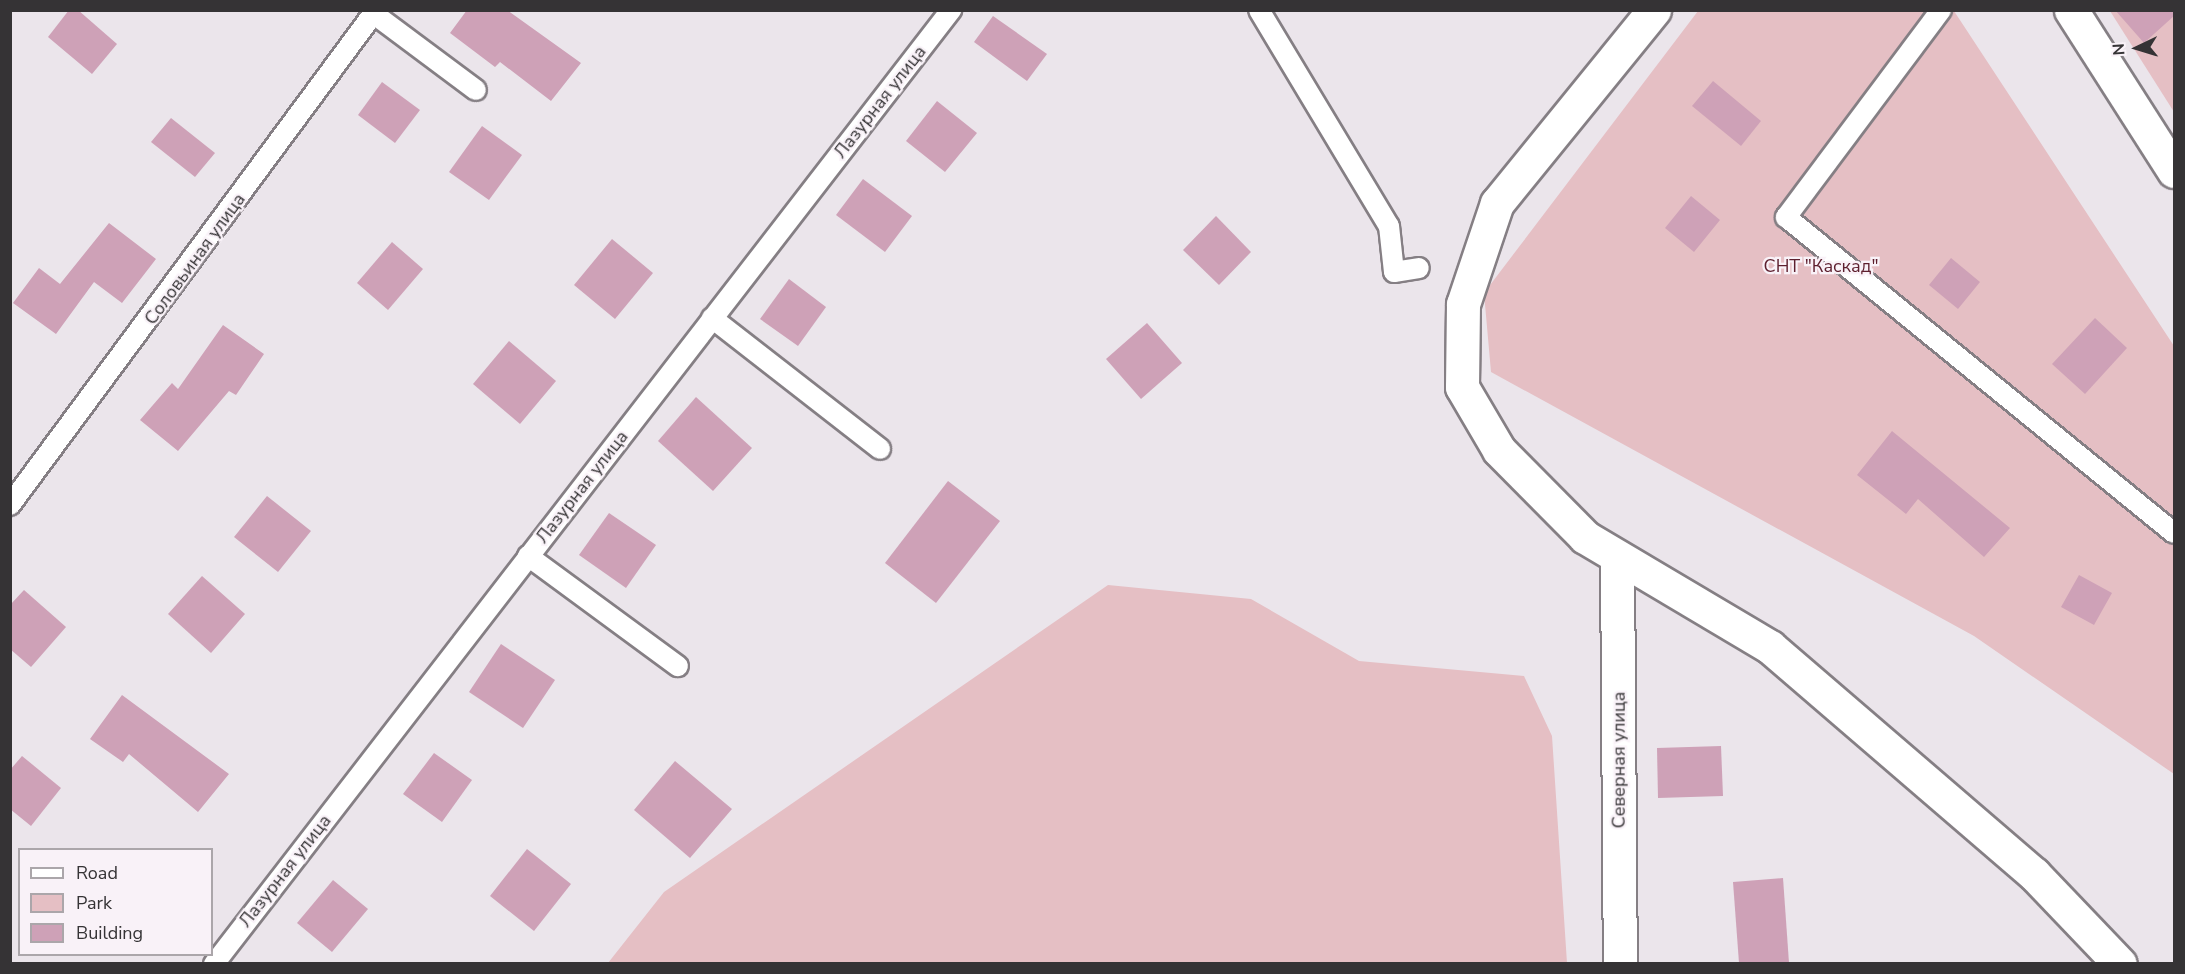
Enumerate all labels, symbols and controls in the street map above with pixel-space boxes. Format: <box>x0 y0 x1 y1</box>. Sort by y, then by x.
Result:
north arrow <box>2107 18 2167 78</box>
street label: Лазурная улица <box>829 41 931 163</box>
text: N <box>2108 43 2130 56</box>
street label: Соловьиная улица <box>140 189 250 329</box>
park label: СНТ "Каскад" <box>1764 255 1878 277</box>
street label: Лазурная улица <box>531 426 633 548</box>
street label: Северная улица <box>1608 692 1630 828</box>
street label: Лазурная улица <box>234 810 336 932</box>
legend <box>18 848 213 956</box>
text: Road <box>76 861 118 885</box>
text: Park <box>76 891 112 915</box>
text: Building <box>76 921 143 945</box>

